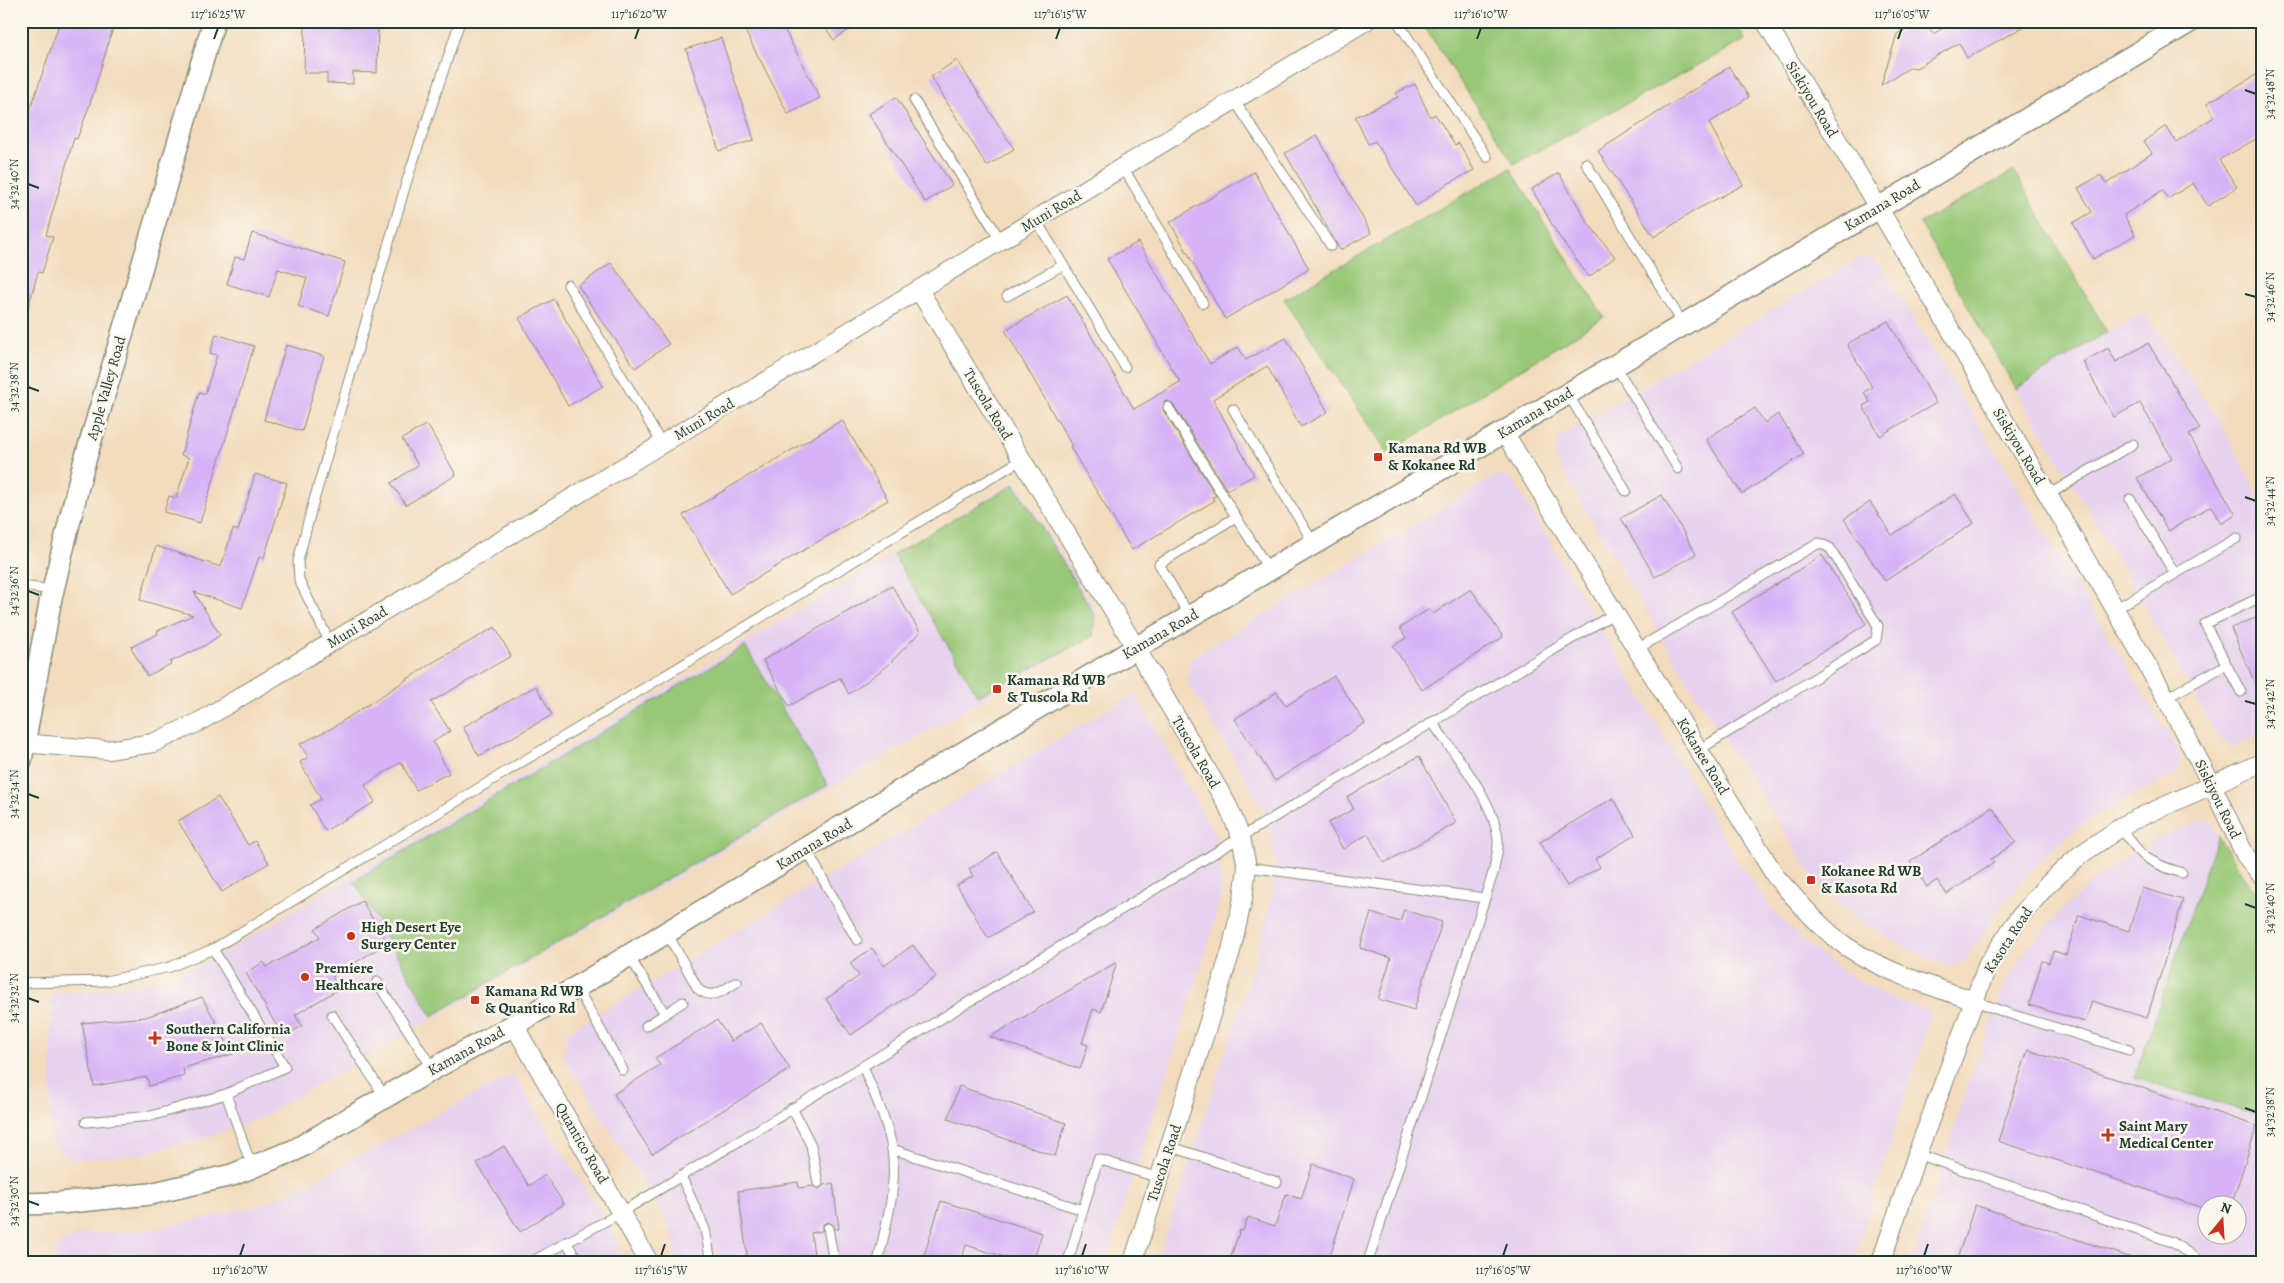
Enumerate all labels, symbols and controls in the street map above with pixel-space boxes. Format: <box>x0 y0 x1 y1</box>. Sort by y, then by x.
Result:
text: 117°16'25"W <box>191 6 246 22</box>
text: 117°16'20"W <box>611 6 668 22</box>
text: 117°16'15"W <box>1034 6 1087 22</box>
text: 117°16'10"W <box>1454 6 1509 22</box>
text: 117°16'05"W <box>1875 6 1930 22</box>
street label: Siskiyou Road <box>1781 57 1843 142</box>
text: 34°32'48"N <box>2262 68 2278 119</box>
text: 34°32'40"N <box>6 158 22 209</box>
street label: Kamana Road <box>1840 174 1924 235</box>
street label: Muni Road <box>1017 185 1086 237</box>
text: 34°32'46"N <box>2262 272 2278 322</box>
street label: Apple Valley Road <box>81 333 131 443</box>
text: 34°32'38"N <box>6 362 22 412</box>
street label: Tuscola Road <box>959 364 1018 444</box>
street label: Kamana Road <box>1493 382 1577 443</box>
street label: Muni Road <box>670 393 739 445</box>
street label: Siskiyou Road <box>1988 404 2050 489</box>
place label: Kamana Rd WB & Kokanee Rd <box>1388 438 1487 475</box>
marker: Kamana Rd WB & Kokanee Rd <box>1372 451 1384 463</box>
text: 34°32'44"N <box>2262 476 2278 526</box>
text: 34°32'36"N <box>6 566 22 616</box>
street label: Muni Road <box>323 601 392 653</box>
street label: Kamana Road <box>1118 604 1203 664</box>
place label: Kamana Rd WB & Tuscola Rd <box>1007 670 1106 707</box>
text: 34°32'42"N <box>2262 679 2278 729</box>
marker: Kamana Rd WB & Tuscola Rd <box>991 683 1003 695</box>
street label: Tuscola Road <box>1167 712 1225 793</box>
street label: Kokanee Road <box>1672 714 1734 799</box>
street label: Siskiyou Road <box>2190 756 2246 843</box>
text: 34°32'34"N <box>6 769 22 819</box>
street label: Kamana Road <box>772 813 856 874</box>
place label: Kokanee Rd WB & Kasota Rd <box>1821 861 1921 898</box>
marker: Kokanee Rd WB & Kasota Rd <box>1805 874 1817 886</box>
text: 34°32'40"N <box>2262 882 2278 933</box>
street label: Kasota Road <box>1979 902 2038 977</box>
place label: High Desert Eye Surgery Center <box>361 917 461 954</box>
marker: High Desert Eye Surgery Center <box>345 930 357 942</box>
place label: Premiere Healthcare <box>315 958 384 995</box>
marker: Premiere Healthcare <box>299 971 311 983</box>
text: 34°32'32"N <box>6 973 22 1023</box>
place label: Kamana Rd WB & Quantico Rd <box>485 981 584 1018</box>
marker: Kamana Rd WB & Quantico Rd <box>469 994 481 1006</box>
place label: Southern California Bone & Joint Clinic <box>166 1019 292 1056</box>
street label: Kamana Road <box>424 1021 509 1080</box>
marker: Southern California Bone & Joint Clinic <box>148 1031 162 1045</box>
text: 34°32'38"N <box>2262 1087 2278 1137</box>
street label: Quantico Road <box>551 1099 614 1188</box>
place label: Saint Mary Medical Center <box>2119 1116 2213 1153</box>
street label: Tuscola Road <box>1142 1121 1186 1204</box>
marker: Saint Mary Medical Center <box>2101 1128 2115 1142</box>
text: 34°32'30"N <box>6 1175 22 1226</box>
north arrow <box>2196 1196 2246 1246</box>
text: N <box>2218 1198 2234 1219</box>
text: 117°16'20"W <box>212 1262 269 1278</box>
text: 117°16'15"W <box>635 1262 688 1278</box>
text: 117°16'10"W <box>1055 1262 1110 1278</box>
text: 117°16'05"W <box>1476 1262 1531 1278</box>
text: 117°16'00"W <box>1896 1262 1953 1278</box>

